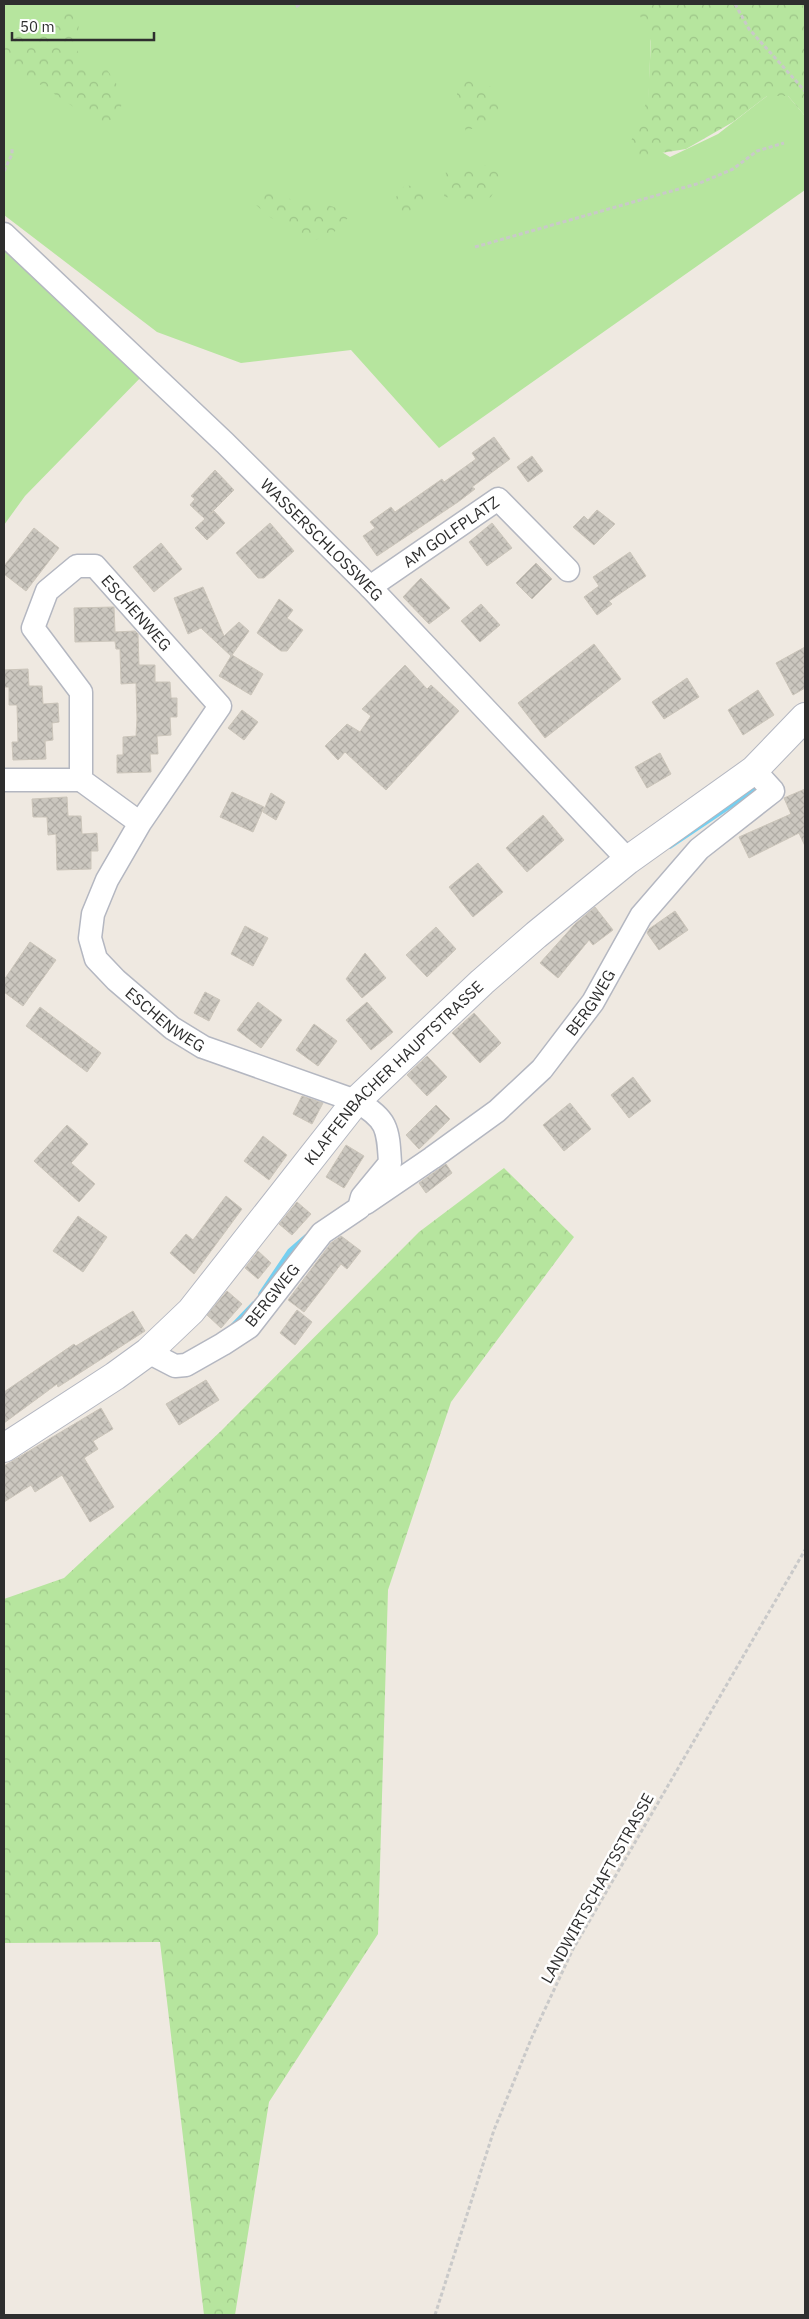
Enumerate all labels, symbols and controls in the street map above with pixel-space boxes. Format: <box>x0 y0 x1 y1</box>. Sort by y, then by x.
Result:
scale bar <box>12 10 155 42</box>
text: 50 m <box>20 17 55 36</box>
street label: WASSERSCHLOSSWEG <box>256 474 388 605</box>
street label: AM GOLFPLATZ <box>399 491 503 571</box>
street label: ESCHENWEG <box>97 570 176 655</box>
street label: BERGWEG <box>561 966 619 1040</box>
street label: KLAFFENBACHER HAUPTSTRASSE <box>300 976 487 1169</box>
street label: ESCHENWEG <box>121 983 209 1056</box>
street label: BERGWEG <box>240 1259 304 1331</box>
street label: LANDWIRTSCHAFTSSTRASSE <box>536 1789 658 1987</box>

